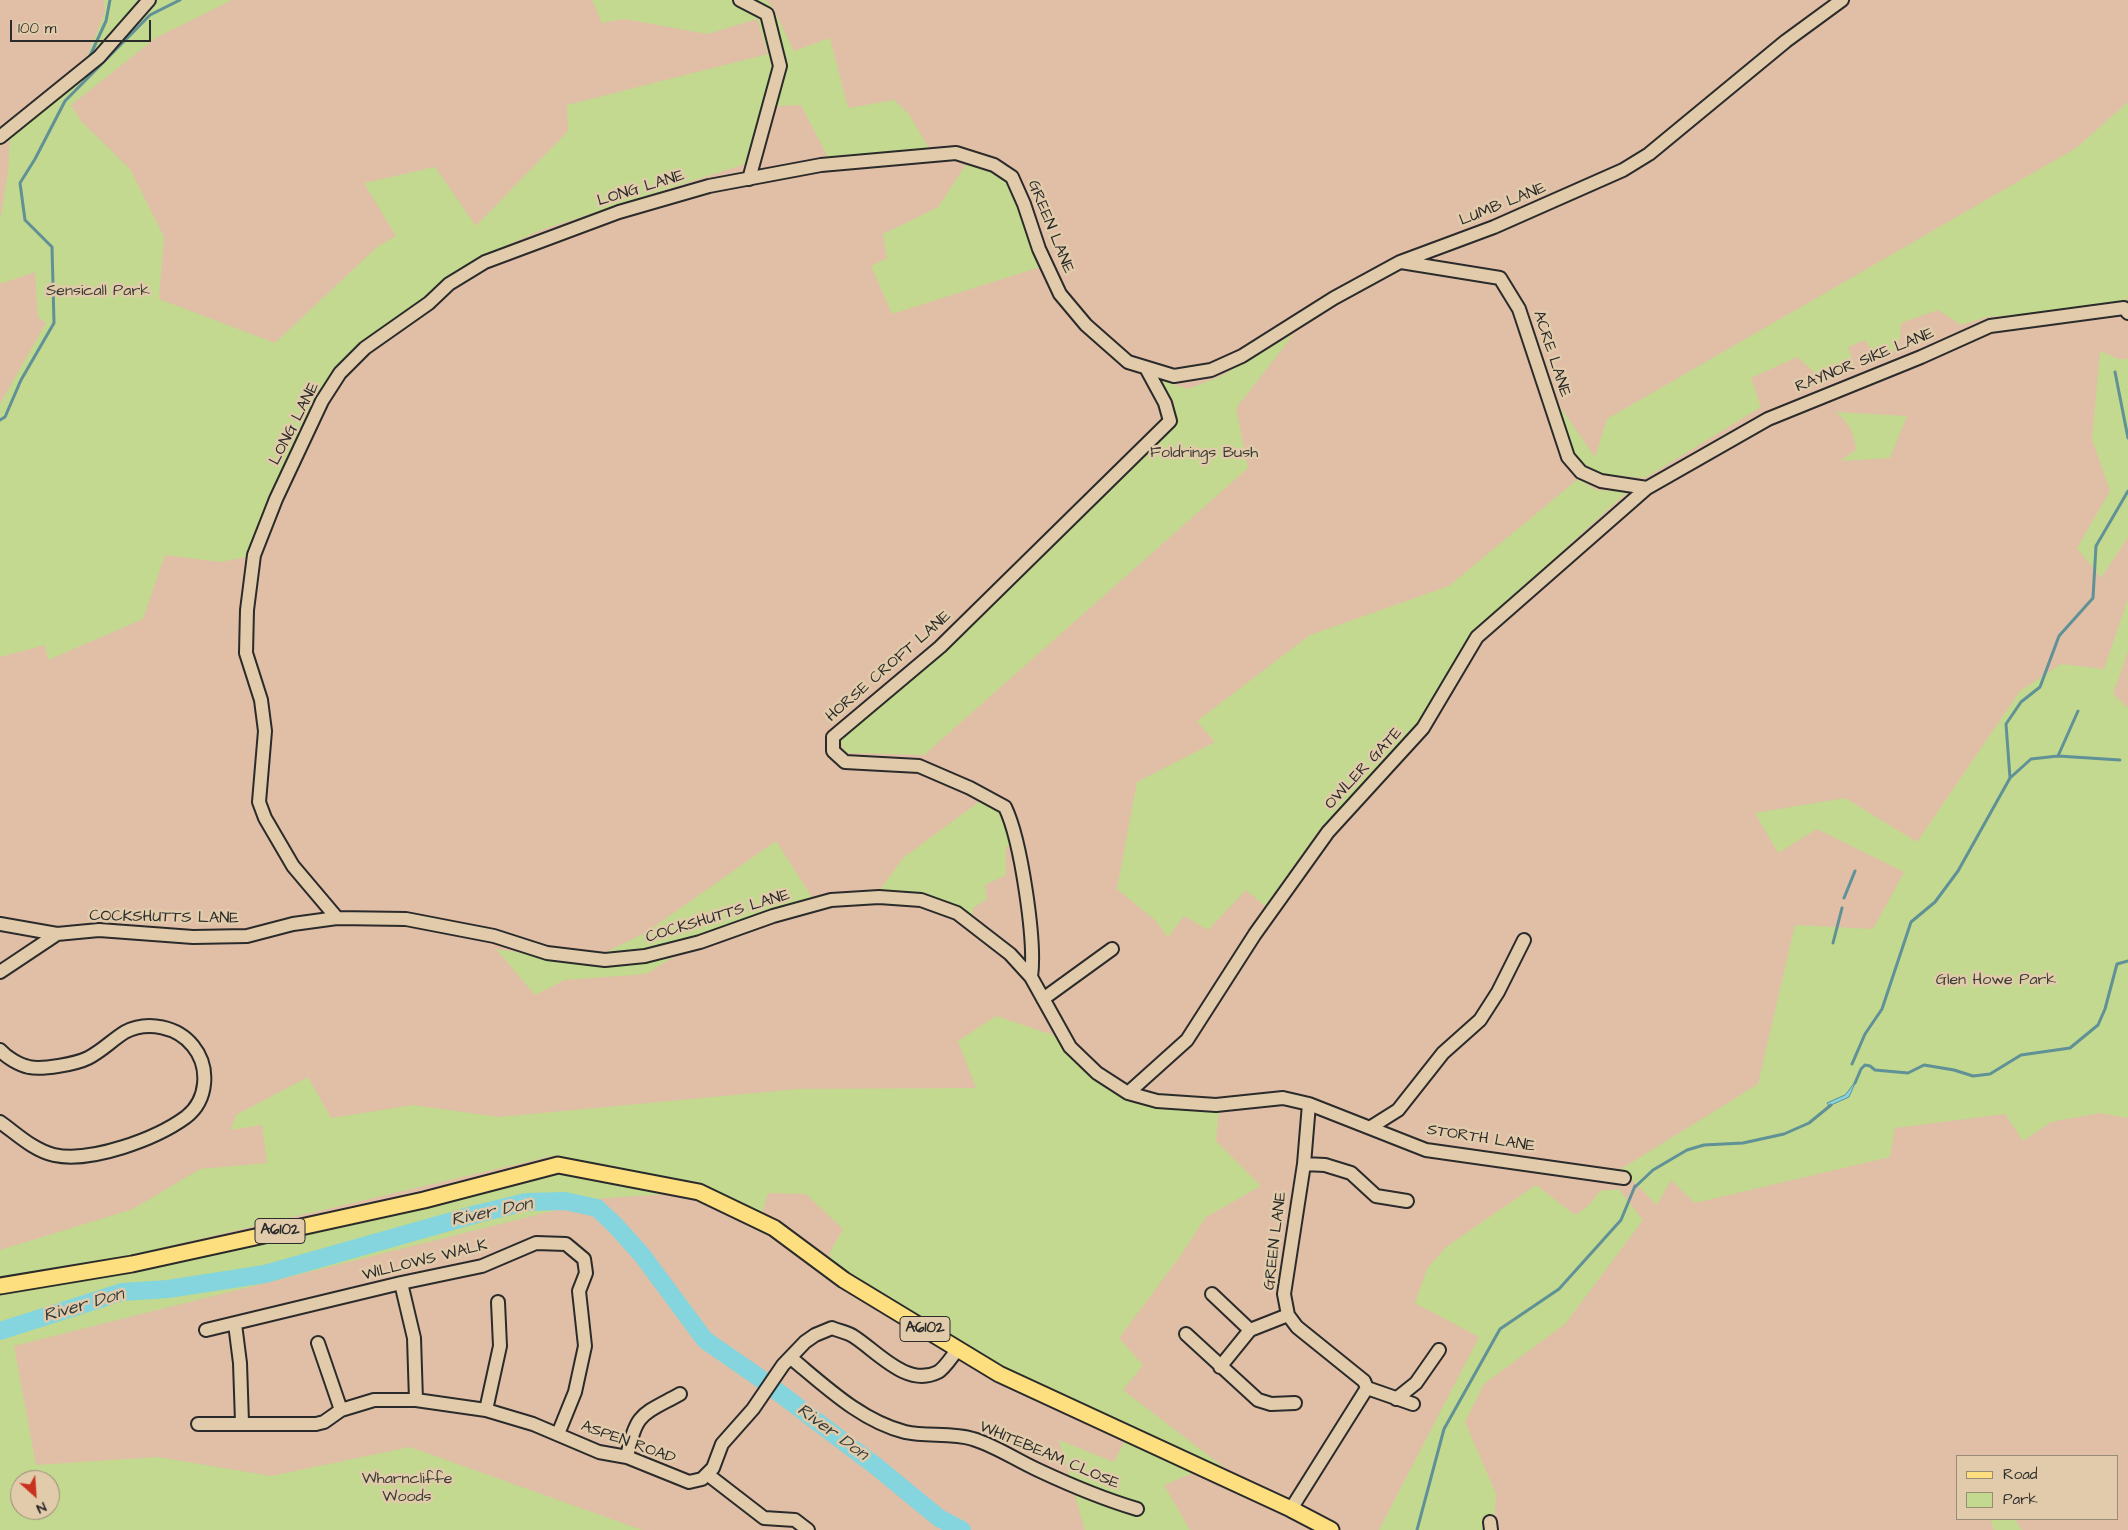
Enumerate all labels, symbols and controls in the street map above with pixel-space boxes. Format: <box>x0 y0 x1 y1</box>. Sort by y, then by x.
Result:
scale bar <box>12 10 154 42</box>
text: 100 m <box>18 18 57 39</box>
street label: LONG LANE <box>595 167 687 211</box>
street label: GREEN LANE <box>1023 178 1077 276</box>
street label: LUMB LANE <box>1457 179 1549 231</box>
park label: Sensicall Park <box>46 282 150 302</box>
street label: ACRE LANE <box>1528 308 1574 400</box>
street label: RAYNOR SIKE LANE <box>1793 324 1937 398</box>
street label: LONG LANE <box>266 379 324 469</box>
park label: Foldrings Bush <box>1150 444 1258 464</box>
street label: HORSE CROFT LANE <box>822 607 956 727</box>
street label: OWLER GATE <box>1321 724 1407 814</box>
street label: COCKSHUTTS LANE <box>644 886 792 948</box>
street label: COCKSHUTTS LANE <box>89 907 239 929</box>
park label: Glen Howe Park <box>1936 971 2056 991</box>
street label: STORTH LANE <box>1426 1121 1536 1157</box>
street label: GREEN LANE <box>1260 1191 1292 1291</box>
water label: River Don <box>449 1194 535 1232</box>
road number: A6102 <box>255 1218 305 1244</box>
street label: WILLOWS WALK <box>361 1236 489 1286</box>
water label: River Don <box>41 1284 127 1328</box>
road number: A6102 <box>900 1316 950 1342</box>
water label: River Don <box>792 1400 872 1466</box>
street label: ASPEN ROAD <box>578 1417 678 1469</box>
street label: WHITEBEAM CLOSE <box>976 1418 1122 1494</box>
legend <box>1956 1455 2118 1520</box>
text: Road <box>2003 1464 2037 1485</box>
north arrow <box>10 1470 60 1520</box>
park label: Wharncliffe Woods <box>362 1470 452 1508</box>
text: Park <box>2003 1489 2038 1510</box>
text: N <box>33 1497 49 1518</box>

